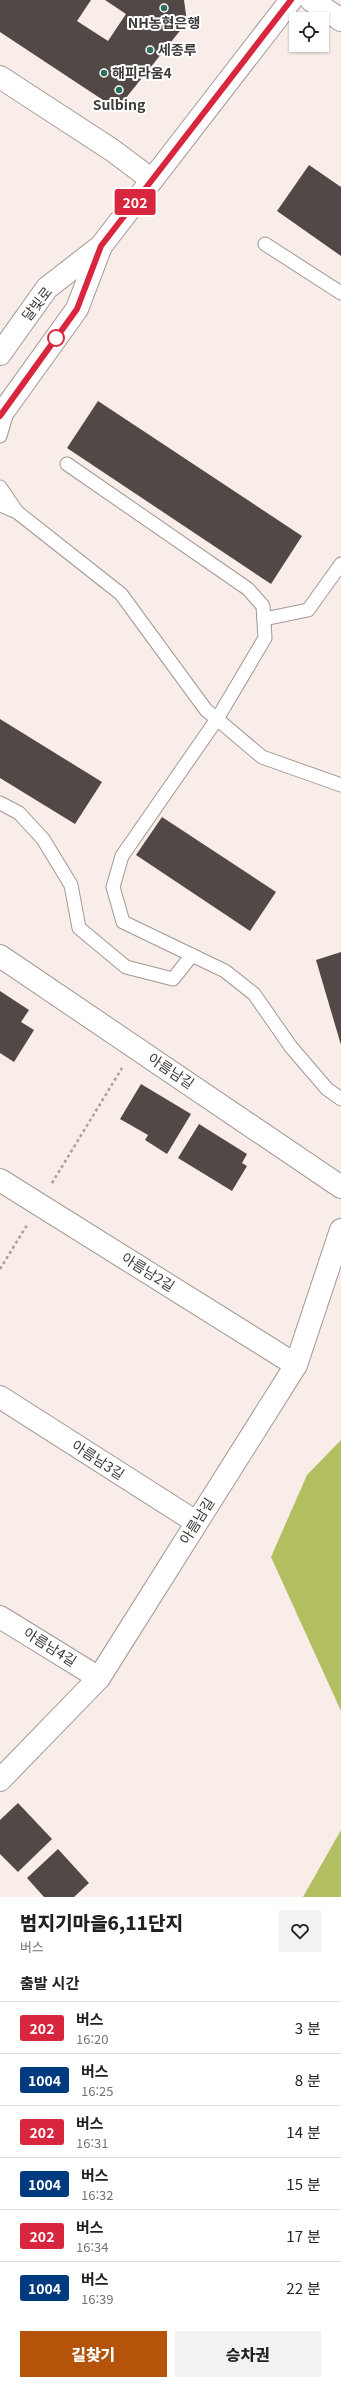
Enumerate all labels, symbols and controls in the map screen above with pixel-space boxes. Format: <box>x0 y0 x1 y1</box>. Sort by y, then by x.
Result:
marker: NH농협은행 <box>159 3 169 13</box>
place label: NH농협은행 <box>128 12 200 32</box>
map controls <box>289 12 329 52</box>
button: locate <box>289 12 329 52</box>
place label: 세종루 <box>158 39 197 59</box>
marker: 세종루 <box>145 45 155 55</box>
place label: 해피라움4 <box>112 62 172 82</box>
marker: 해피라움4 <box>99 68 109 78</box>
marker: Sulbing <box>114 85 124 95</box>
place label: Sulbing <box>93 94 146 114</box>
line badge: 202 <box>112 189 158 215</box>
text: 202 <box>123 192 147 212</box>
street label: 달빛로 <box>16 282 56 325</box>
unlabelled marker <box>47 329 65 347</box>
street label: 아름남길 <box>145 1047 199 1093</box>
street label: 아름남2길 <box>118 1247 179 1295</box>
street label: 아름남3길 <box>68 1435 129 1484</box>
street label: 아름남길 <box>174 1493 218 1548</box>
street label: 아름남4길 <box>20 1622 81 1670</box>
text: 범지기마을6,11단지 <box>20 1908 183 1935</box>
button: heart <box>279 1910 321 1952</box>
text: 버스 <box>20 1937 44 1956</box>
text: 출발 시간 <box>20 1972 79 1993</box>
text: 버스 <box>76 2008 104 2029</box>
text: 3 분 <box>295 2017 321 2038</box>
text: 202 <box>30 2018 54 2038</box>
text: 16:20 <box>76 2029 109 2048</box>
text: 버스 <box>81 2060 109 2081</box>
text: 8 분 <box>295 2069 321 2090</box>
text: 1004 <box>28 2070 61 2090</box>
text: 16:25 <box>81 2081 114 2100</box>
text: 버스 <box>76 2112 104 2133</box>
text: 14 분 <box>286 2121 321 2142</box>
text: 202 <box>30 2122 54 2142</box>
text: 16:31 <box>76 2133 109 2152</box>
text: 버스 <box>81 2164 109 2185</box>
text: 15 분 <box>286 2173 321 2194</box>
text: 1004 <box>28 2174 61 2194</box>
text: 16:32 <box>81 2185 114 2204</box>
text: 버스 <box>76 2216 104 2237</box>
text: 17 분 <box>286 2225 321 2246</box>
text: 202 <box>30 2226 54 2246</box>
text: 16:34 <box>76 2237 109 2256</box>
text: 버스 <box>81 2268 109 2289</box>
text: 22 분 <box>286 2277 321 2298</box>
text: 1004 <box>28 2278 61 2298</box>
text: 16:39 <box>81 2289 114 2308</box>
button: 길찾기 <box>20 2331 167 2377</box>
button: 승차권 <box>175 2331 321 2377</box>

